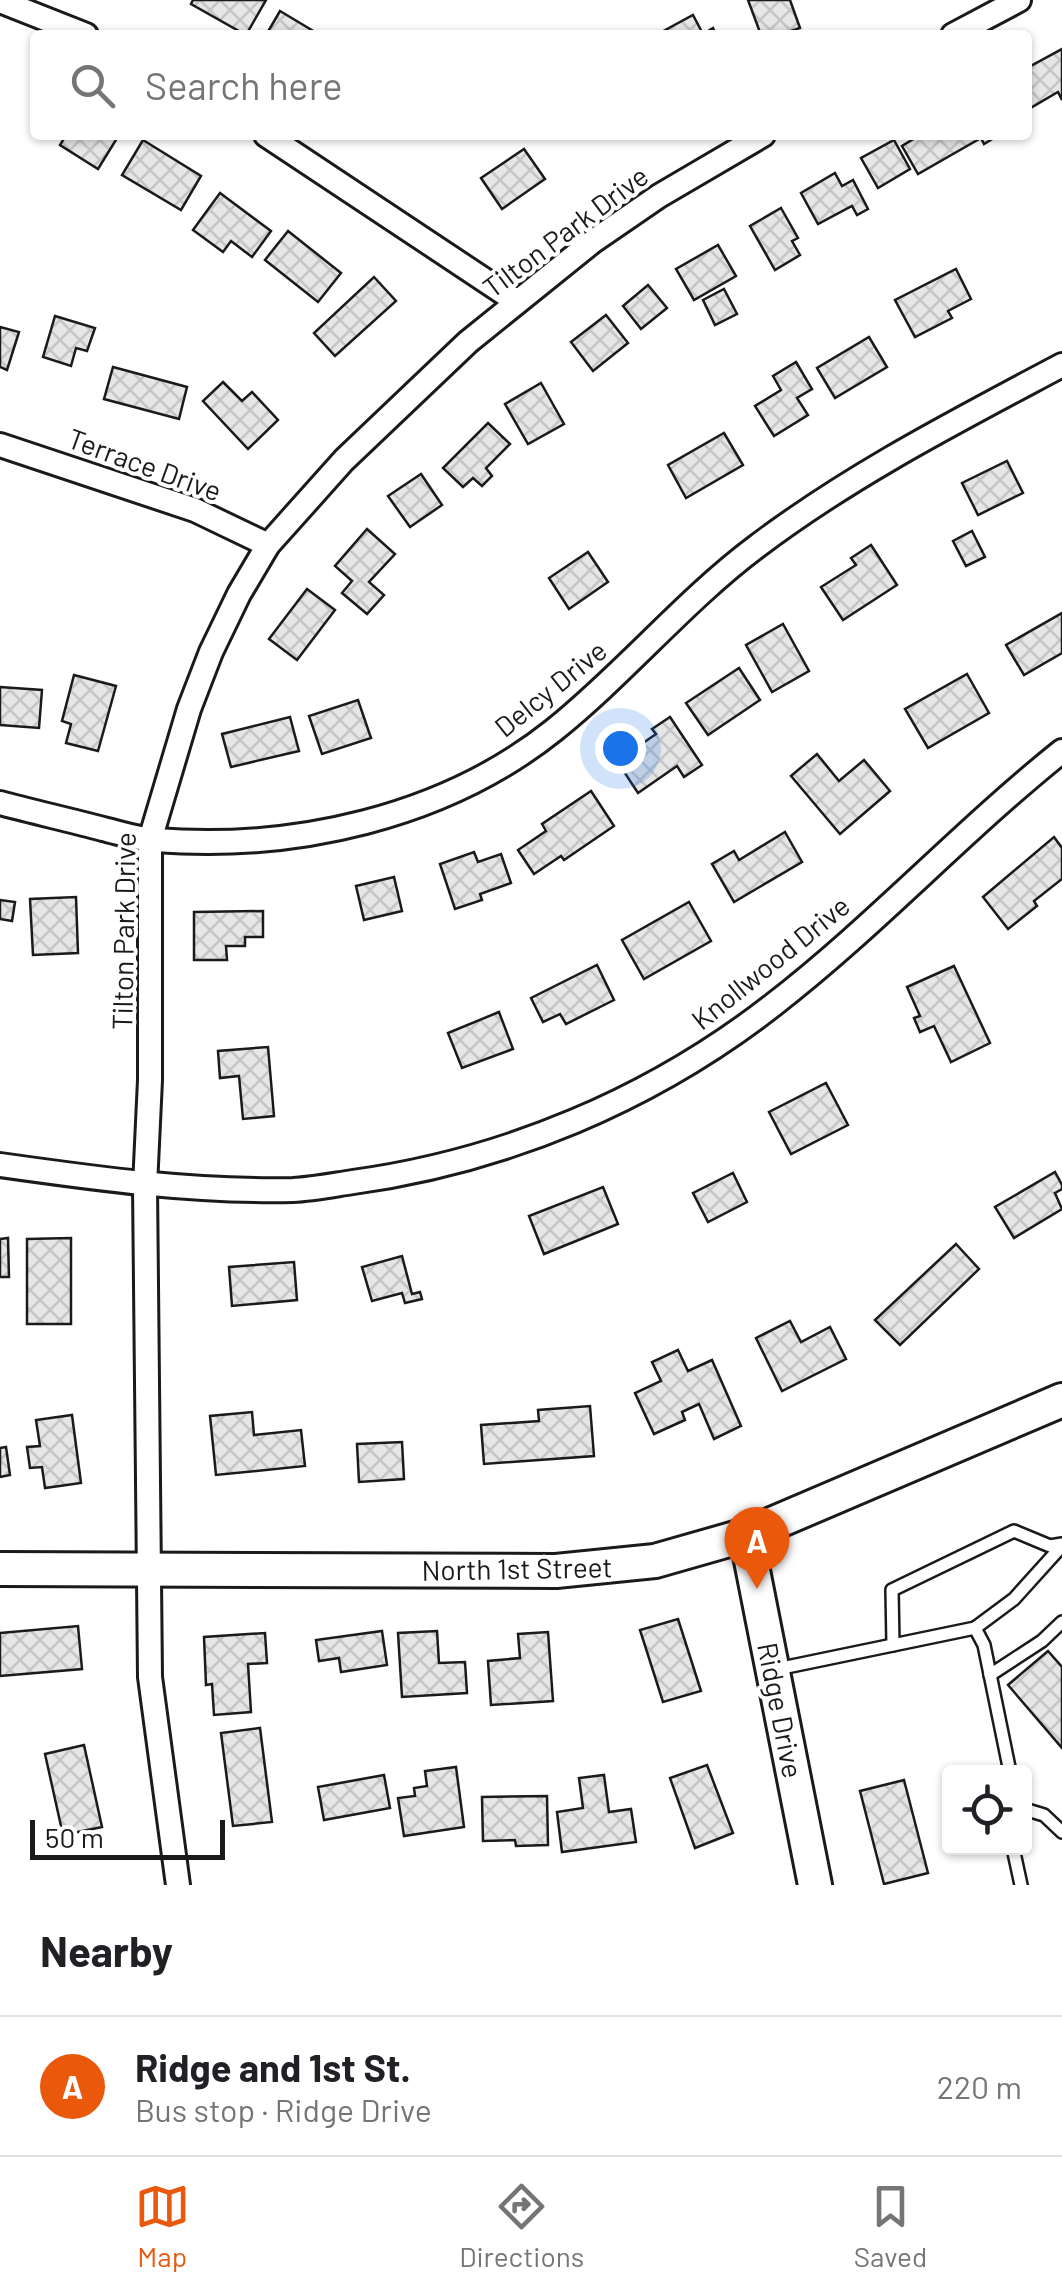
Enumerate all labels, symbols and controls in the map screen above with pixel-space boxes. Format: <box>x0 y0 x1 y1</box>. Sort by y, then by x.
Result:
search box <box>30 30 1032 140</box>
icon: search <box>65 58 120 113</box>
text: Search here <box>145 62 343 108</box>
street label: Tilton Park Drive <box>476 158 654 304</box>
street label: Terrace Drive <box>64 421 226 507</box>
street label: Delcy Drive <box>487 633 613 743</box>
your location <box>595 723 646 774</box>
street label: Tilton Park Drive <box>104 832 142 1030</box>
street label: Knollwood Drive <box>684 888 856 1036</box>
pin: A <box>724 1506 790 1589</box>
street label: North 1st Street <box>421 1549 613 1587</box>
street label: Ridge Drive <box>751 1639 811 1781</box>
map controls <box>942 1765 1032 1855</box>
button: locate <box>942 1765 1032 1855</box>
scale bar <box>30 1815 225 1860</box>
text: 50 m <box>45 1820 104 1854</box>
text: Nearby <box>40 1925 173 1975</box>
text: Ridge and 1st St. <box>135 2044 411 2090</box>
text: A <box>62 2067 83 2105</box>
text: 220 m <box>937 2067 1022 2105</box>
text: Bus stop · Ridge Drive <box>135 2090 432 2128</box>
tab: Map <box>135 2179 190 2273</box>
tab: Directions <box>459 2179 584 2273</box>
tab: Saved <box>854 2179 927 2273</box>

